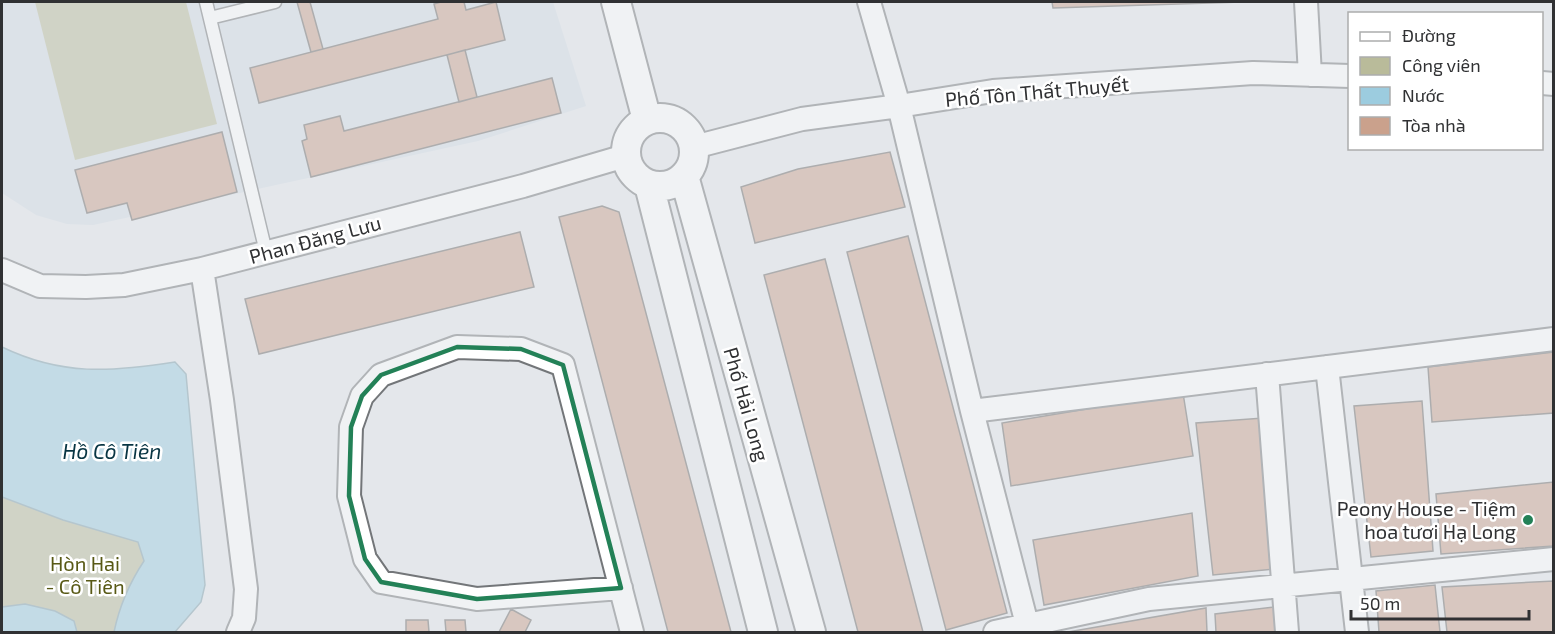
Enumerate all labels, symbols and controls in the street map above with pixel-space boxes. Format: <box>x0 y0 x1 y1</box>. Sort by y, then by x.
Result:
legend <box>1348 12 1543 150</box>
text: Đường <box>1402 24 1456 46</box>
text: Công viên <box>1402 54 1481 76</box>
street label: Phố Tôn Thất Thuyết <box>944 71 1130 111</box>
text: Nước <box>1402 84 1445 106</box>
text: Tòa nhà <box>1402 114 1466 136</box>
street label: Phan Đăng Lưu <box>246 210 384 268</box>
street label: Phố Hải Long <box>719 344 775 464</box>
water label: Hồ Cô Tiên <box>63 438 161 463</box>
place label: Peony House - Tiệm hoa tươi Hạ Long <box>1337 496 1516 543</box>
marker: Peony House - Tiệm hoa tươi Hạ Long <box>1521 513 1535 527</box>
park label: Hòn Hai - Cô Tiên <box>45 551 125 598</box>
scale bar <box>1351 583 1530 621</box>
text: 50 m <box>1360 592 1400 614</box>

